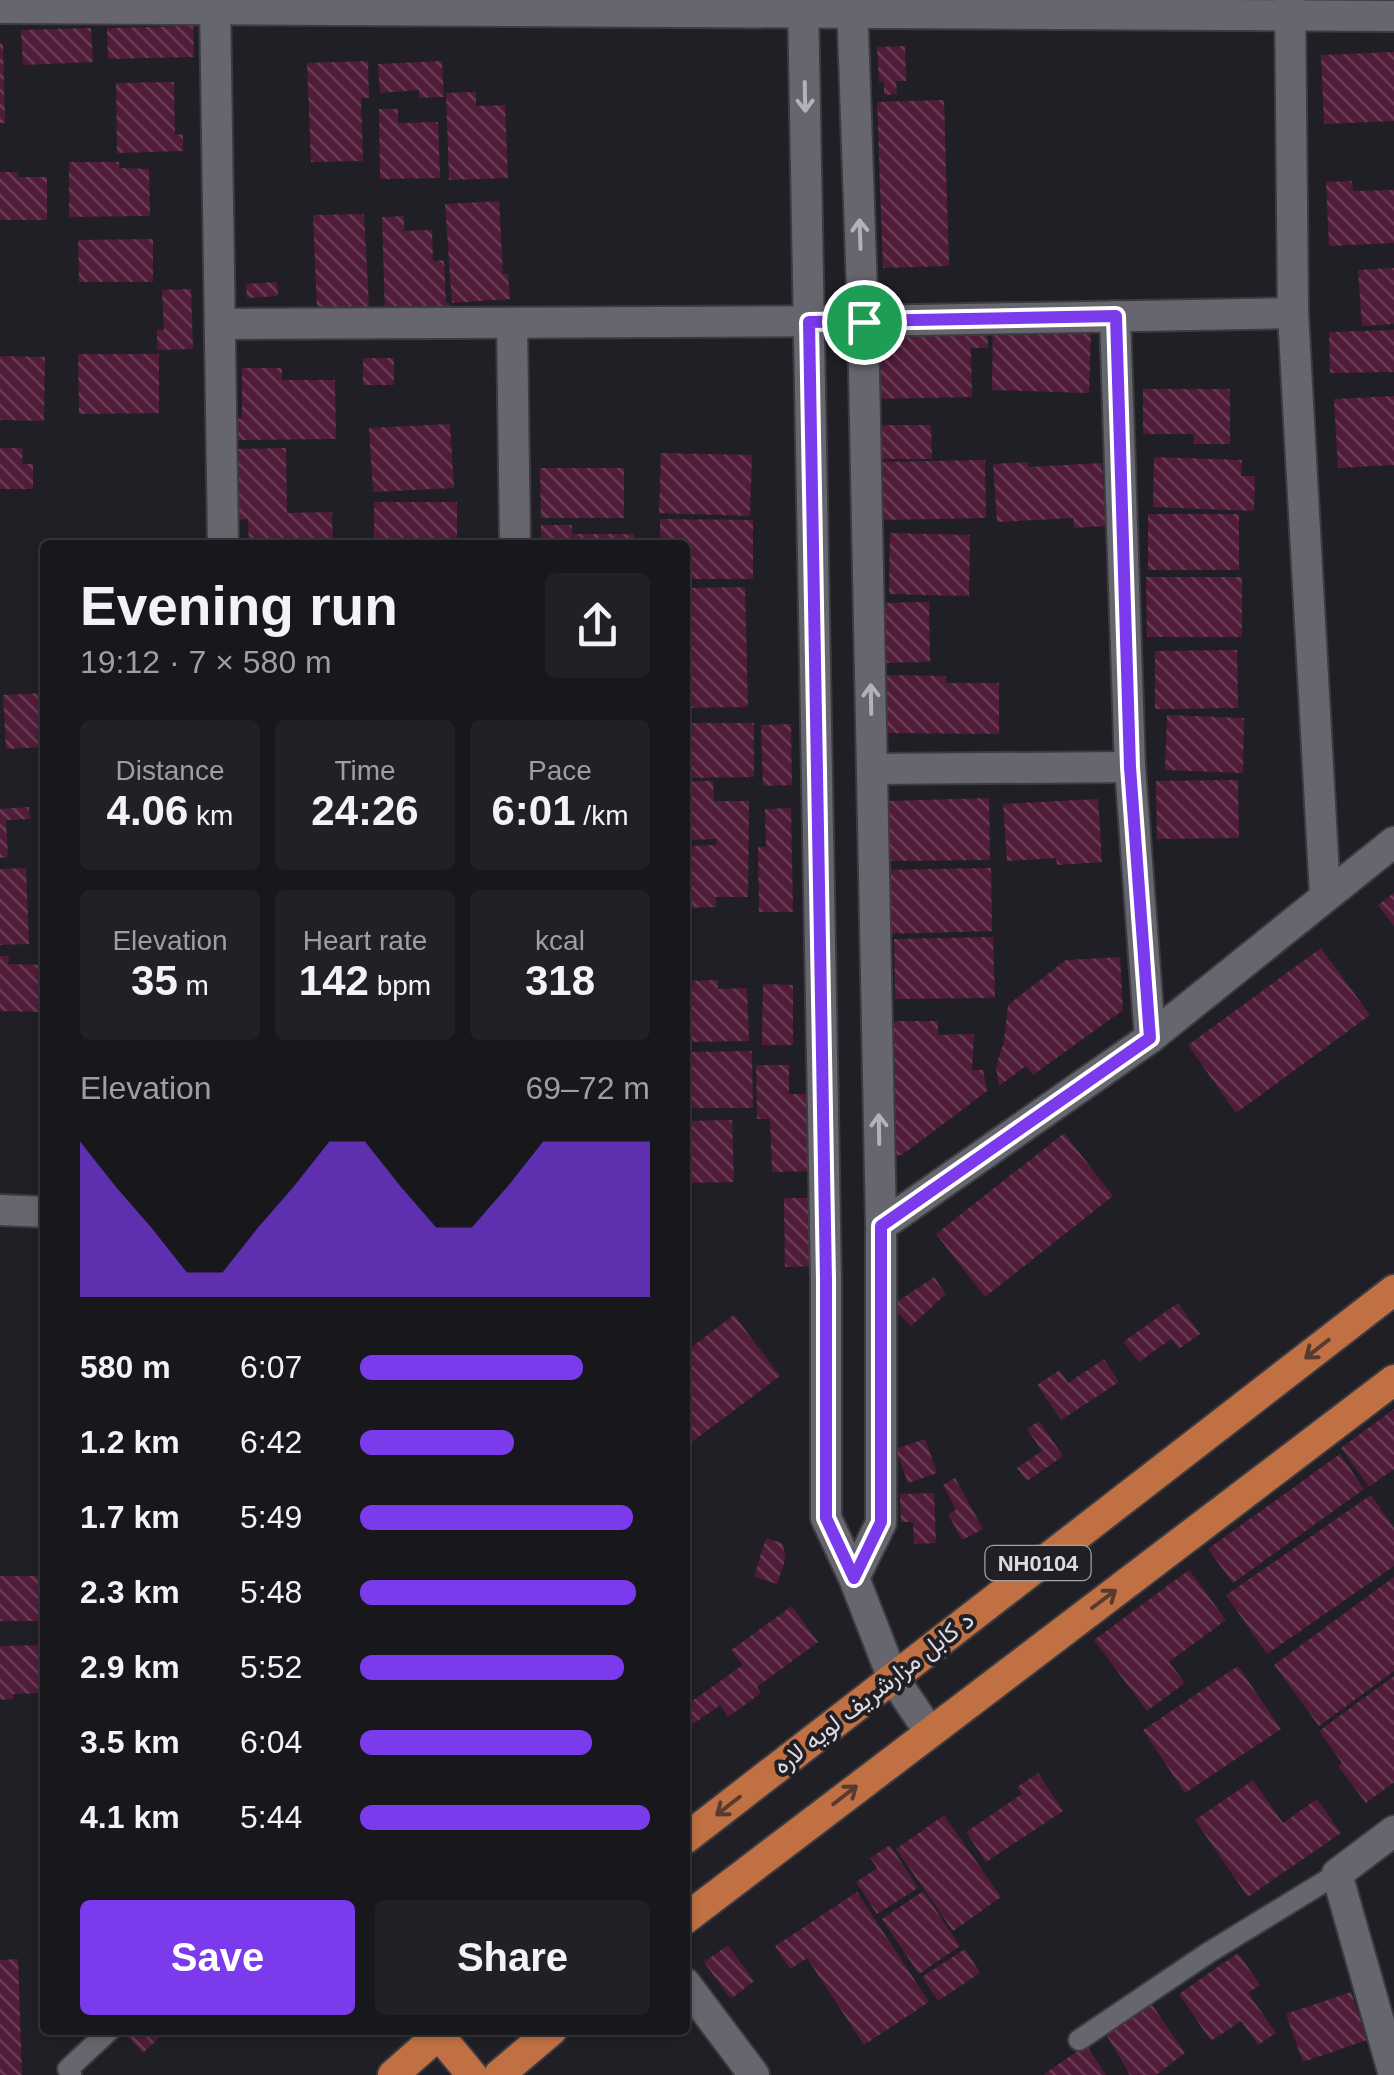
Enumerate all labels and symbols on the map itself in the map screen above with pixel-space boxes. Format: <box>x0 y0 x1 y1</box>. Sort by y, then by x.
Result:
one-way arrow <box>796 80 814 113</box>
one-way arrow <box>850 218 869 251</box>
pin <box>822 280 907 365</box>
one-way arrow <box>861 683 880 715</box>
one-way arrow <box>870 1113 888 1146</box>
one-way arrow <box>1304 1339 1331 1360</box>
road number: NH0104 <box>986 1546 1090 1580</box>
one-way arrow <box>1090 1588 1117 1609</box>
street label: د کابل مزارشریف لویه لاره <box>767 1605 980 1781</box>
one-way arrow <box>832 1785 858 1807</box>
one-way arrow <box>715 1795 742 1816</box>

